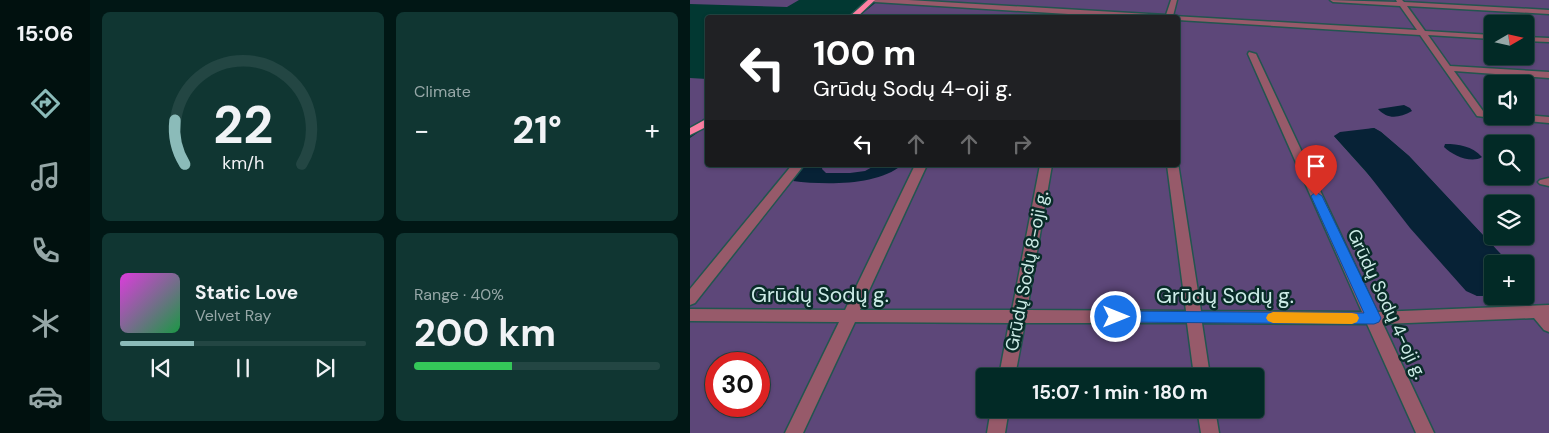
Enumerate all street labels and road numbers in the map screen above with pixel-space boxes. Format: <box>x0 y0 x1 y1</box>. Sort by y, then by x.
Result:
street label: Grūdų Sodų 8-oji g. <box>1000 189 1054 353</box>
street label: Grūdų Sodų 4-oji g. <box>1342 225 1432 383</box>
street label: Grūdų Sodų g. <box>751 281 889 309</box>
street label: Grūdų Sodų g. <box>1156 282 1294 310</box>

